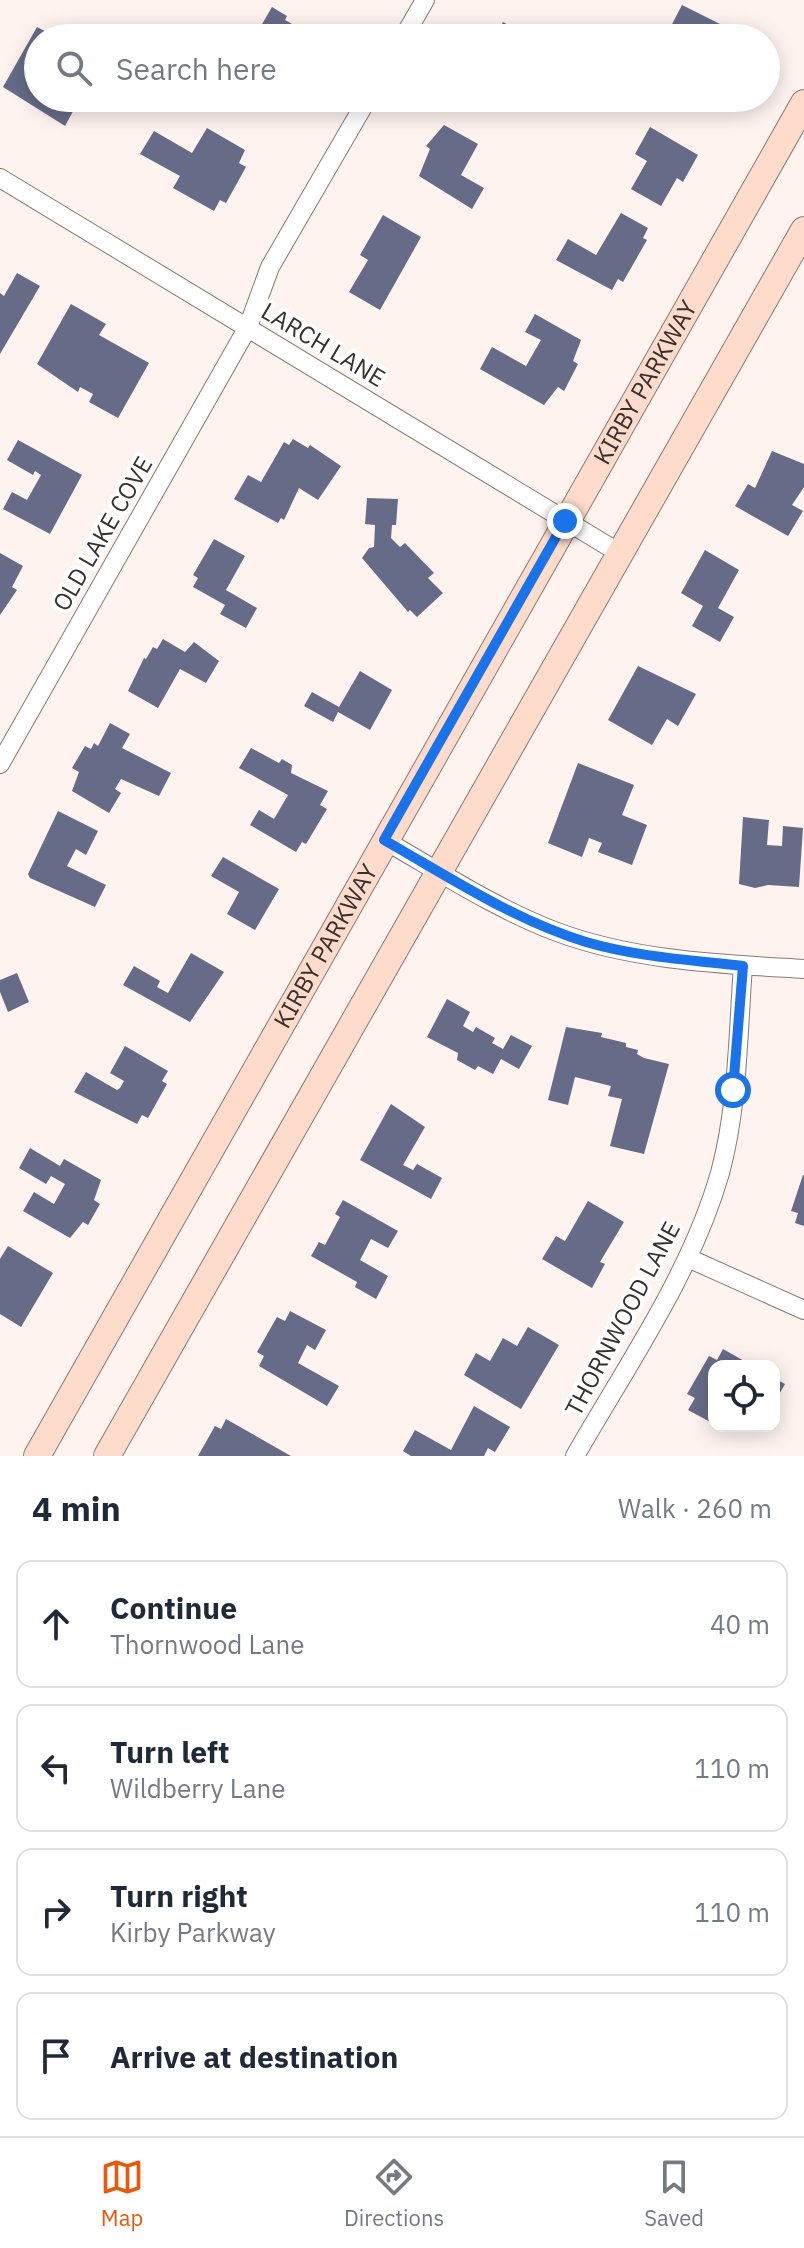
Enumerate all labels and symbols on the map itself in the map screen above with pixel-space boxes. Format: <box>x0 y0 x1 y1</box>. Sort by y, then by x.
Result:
street label: KIRBY PARKWAY <box>585 294 704 470</box>
street label: LARCH LANE <box>256 295 391 394</box>
street label: OLD LAKE COVE <box>45 450 159 617</box>
route end <box>547 503 583 539</box>
street label: KIRBY PARKWAY <box>266 858 384 1034</box>
route start <box>715 1072 751 1108</box>
street label: THORNWOOD LANE <box>557 1216 687 1421</box>

